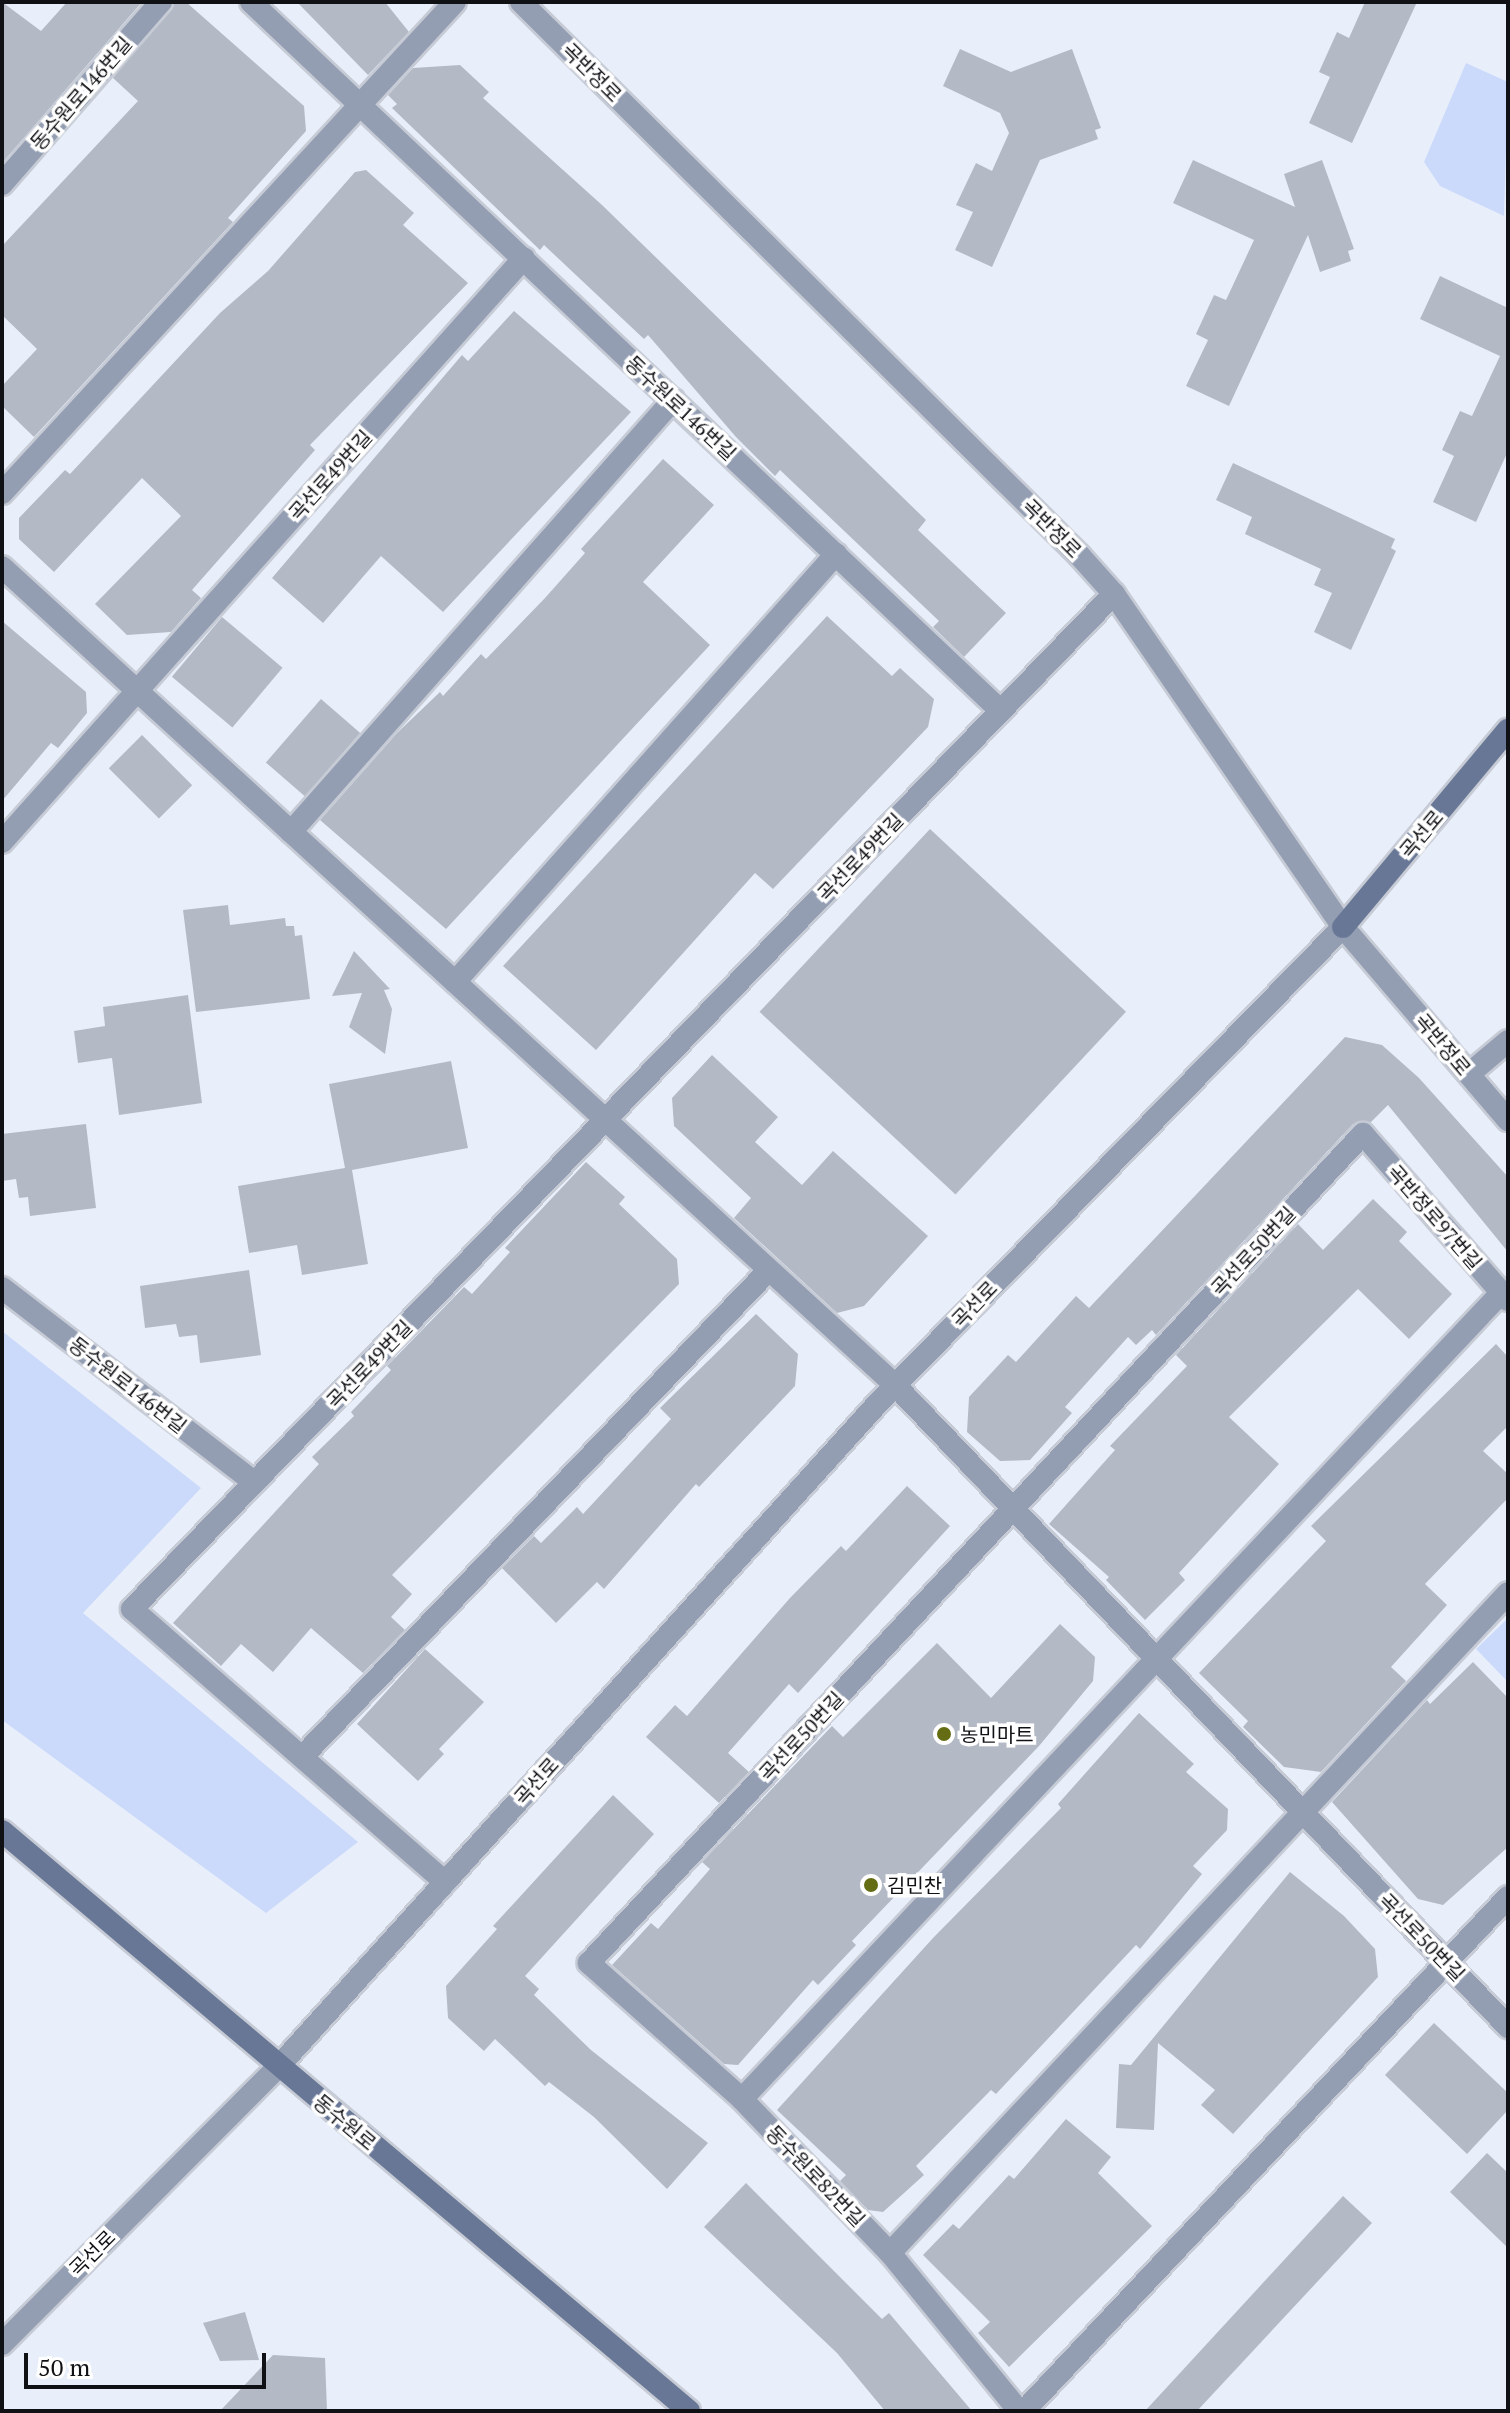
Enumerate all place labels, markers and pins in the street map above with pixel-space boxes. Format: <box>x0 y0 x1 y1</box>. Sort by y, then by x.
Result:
place label: 농민마트 <box>960 1722 1034 1746</box>
marker: 농민마트 <box>935 1725 953 1743</box>
place label: 김민찬 <box>887 1873 942 1897</box>
marker: 김민찬 <box>862 1876 880 1894</box>

